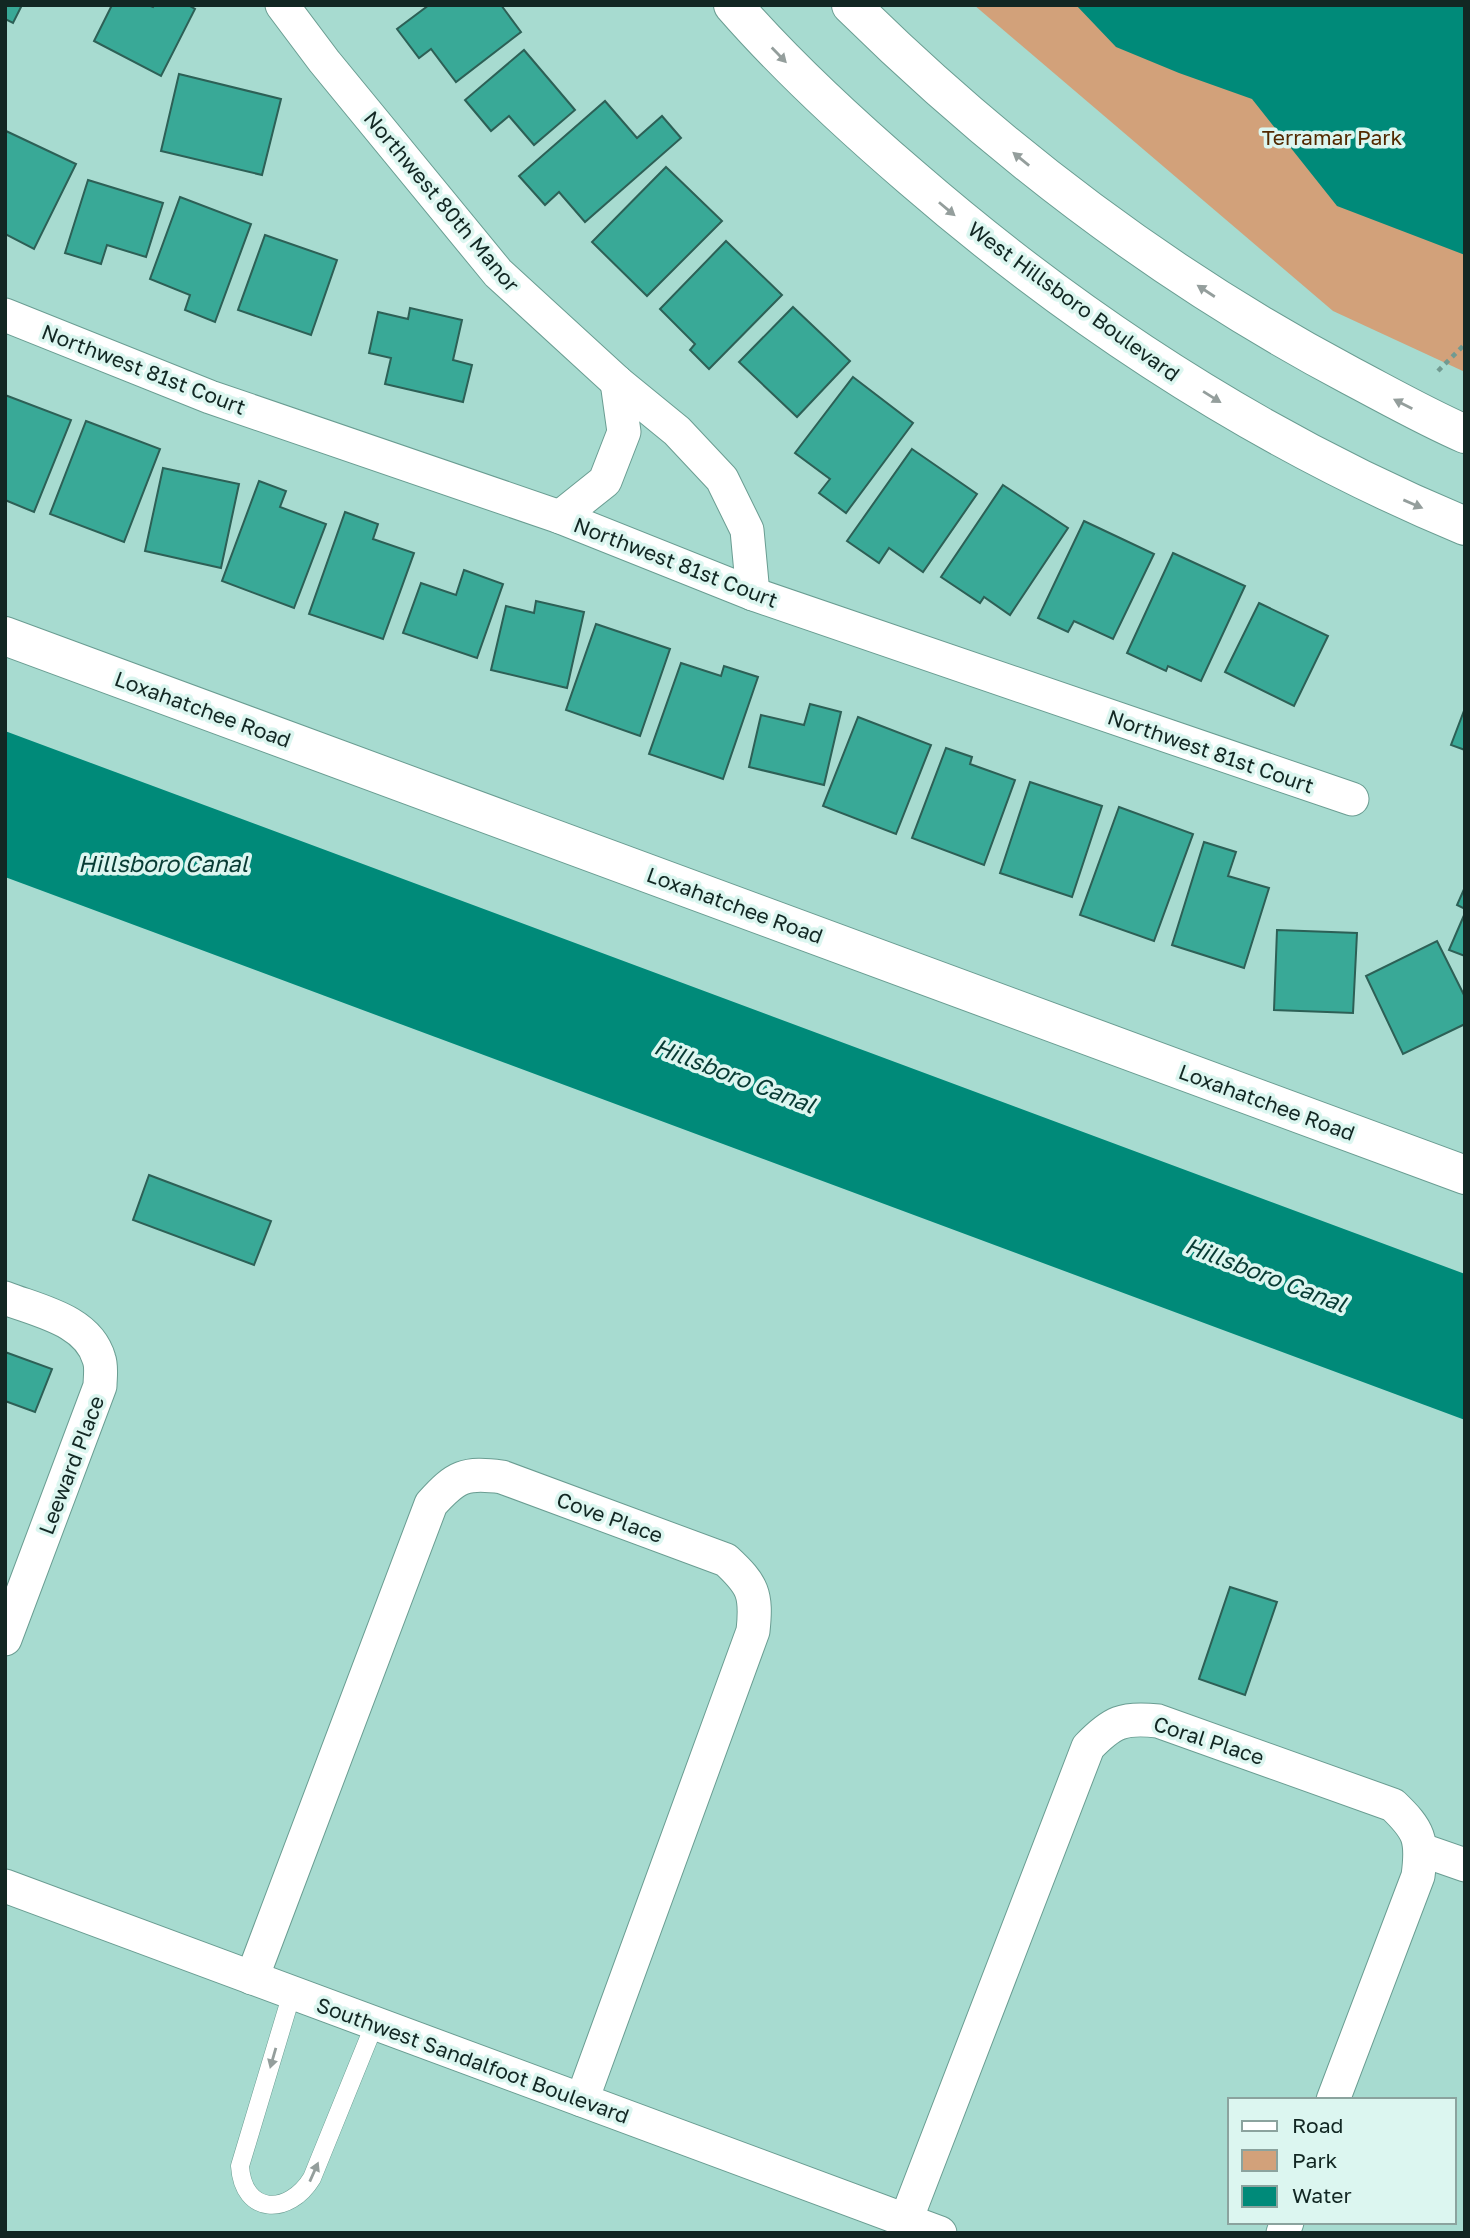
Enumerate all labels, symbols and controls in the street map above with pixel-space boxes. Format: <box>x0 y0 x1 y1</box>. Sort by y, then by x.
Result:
one-way arrow <box>771 46 787 63</box>
street label: Northwest 80th Manor <box>359 105 525 297</box>
park label: Terramar Park <box>1262 124 1402 150</box>
one-way arrow <box>1013 151 1031 166</box>
one-way arrow <box>938 201 956 217</box>
street label: West Hillsboro Boulevard <box>963 215 1185 387</box>
one-way arrow <box>1196 285 1215 298</box>
street label: Northwest 81st Court <box>38 318 250 420</box>
one-way arrow <box>1202 391 1222 404</box>
one-way arrow <box>1393 398 1413 410</box>
one-way arrow <box>1403 498 1423 510</box>
street label: Northwest 81st Court <box>570 511 782 613</box>
street label: Loxahatchee Road <box>111 665 295 753</box>
street label: Northwest 81st Court <box>1104 703 1318 799</box>
water label: Hillsboro Canal <box>78 849 250 877</box>
street label: Loxahatchee Road <box>643 861 827 949</box>
water label: Hillsboro Canal <box>651 1031 821 1119</box>
street label: Loxahatchee Road <box>1175 1058 1359 1146</box>
water label: Hillsboro Canal <box>1182 1230 1352 1318</box>
street label: Leeward Place <box>33 1392 109 1538</box>
street label: Cove Place <box>553 1486 667 1548</box>
street label: Coral Place <box>1150 1710 1268 1770</box>
street label: Southwest Sandalfoot Boulevard <box>313 1991 633 2129</box>
one-way arrow <box>267 2048 277 2069</box>
legend <box>1228 2098 1456 2224</box>
text: Road <box>1292 2112 1343 2138</box>
text: Park <box>1292 2147 1338 2173</box>
one-way arrow <box>308 2162 320 2182</box>
text: Water <box>1292 2182 1352 2208</box>

